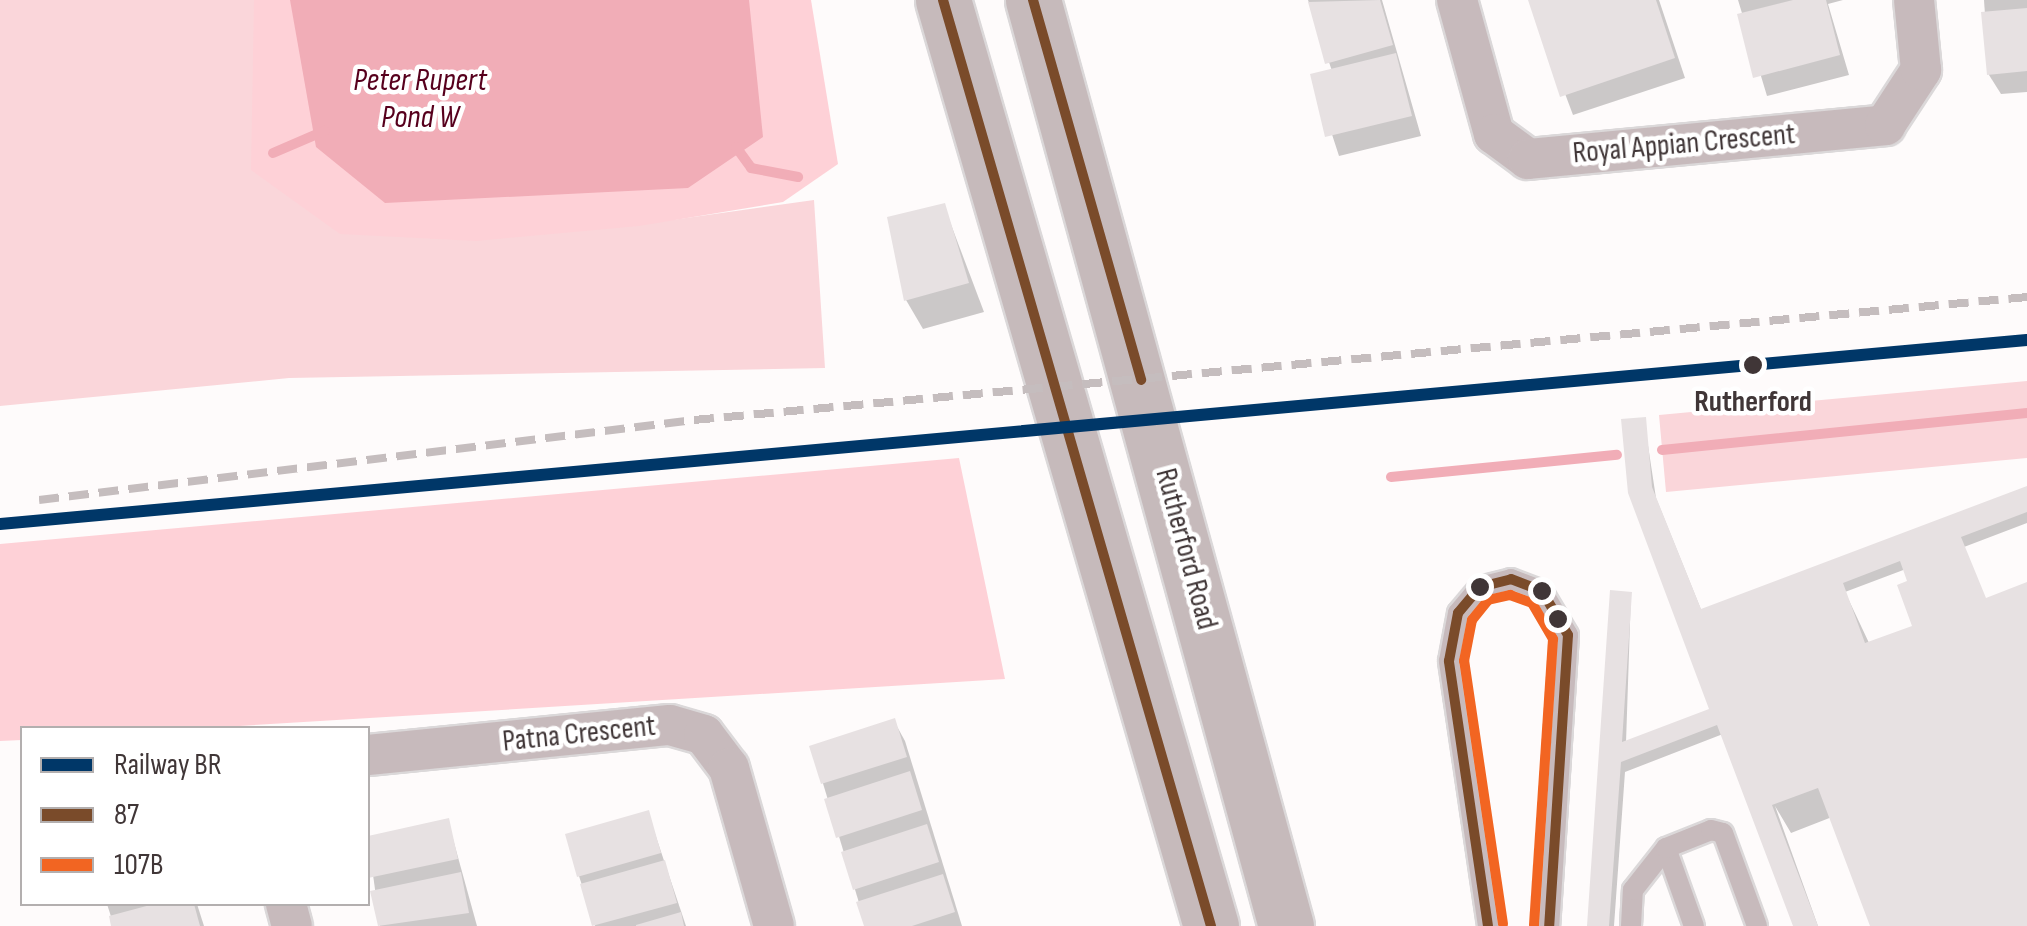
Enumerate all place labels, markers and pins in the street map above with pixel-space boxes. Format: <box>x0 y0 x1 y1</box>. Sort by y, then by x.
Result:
marker: Rutherford <box>1738 350 1768 380</box>
place label: Rutherford <box>1694 384 1812 420</box>
unlabelled marker <box>1470 577 1490 597</box>
unlabelled marker <box>1532 581 1552 601</box>
unlabelled marker <box>1548 609 1568 629</box>

